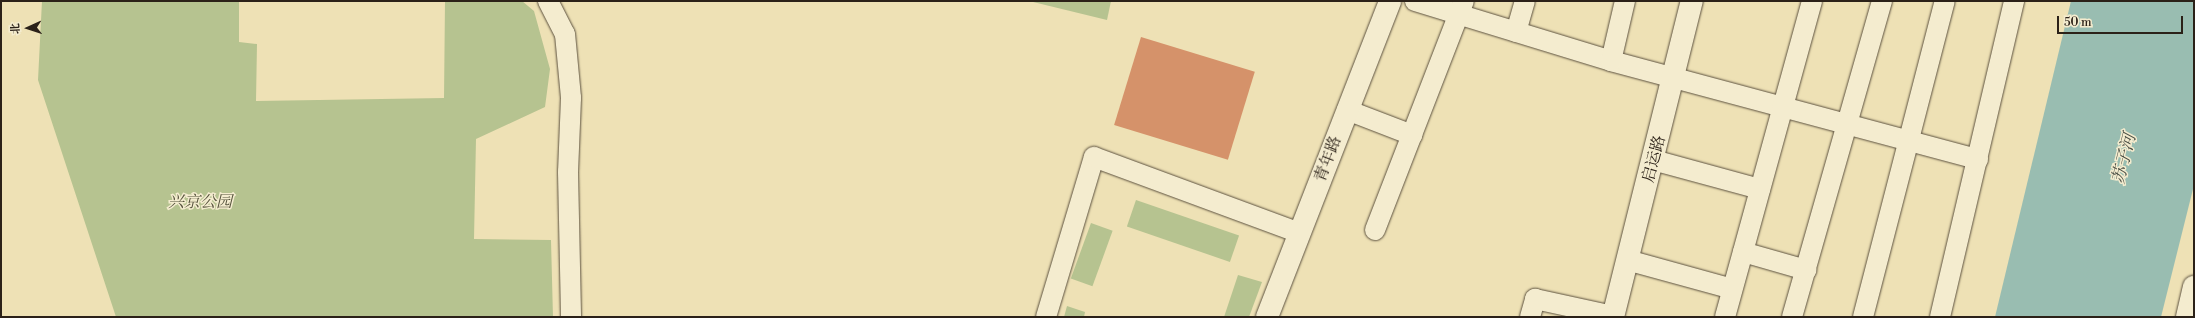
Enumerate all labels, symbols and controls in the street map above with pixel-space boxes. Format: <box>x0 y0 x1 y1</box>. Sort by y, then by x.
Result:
north arrow <box>8 8 48 48</box>
scale bar <box>2059 8 2185 34</box>
text: 50 m <box>2064 15 2092 30</box>
text: 北 <box>9 23 23 34</box>
water label: 苏子河 <box>2109 132 2141 186</box>
street label: 青年路 <box>1310 133 1346 185</box>
street label: 启运路 <box>1639 133 1669 185</box>
park label: 兴京公园 <box>168 192 232 212</box>

